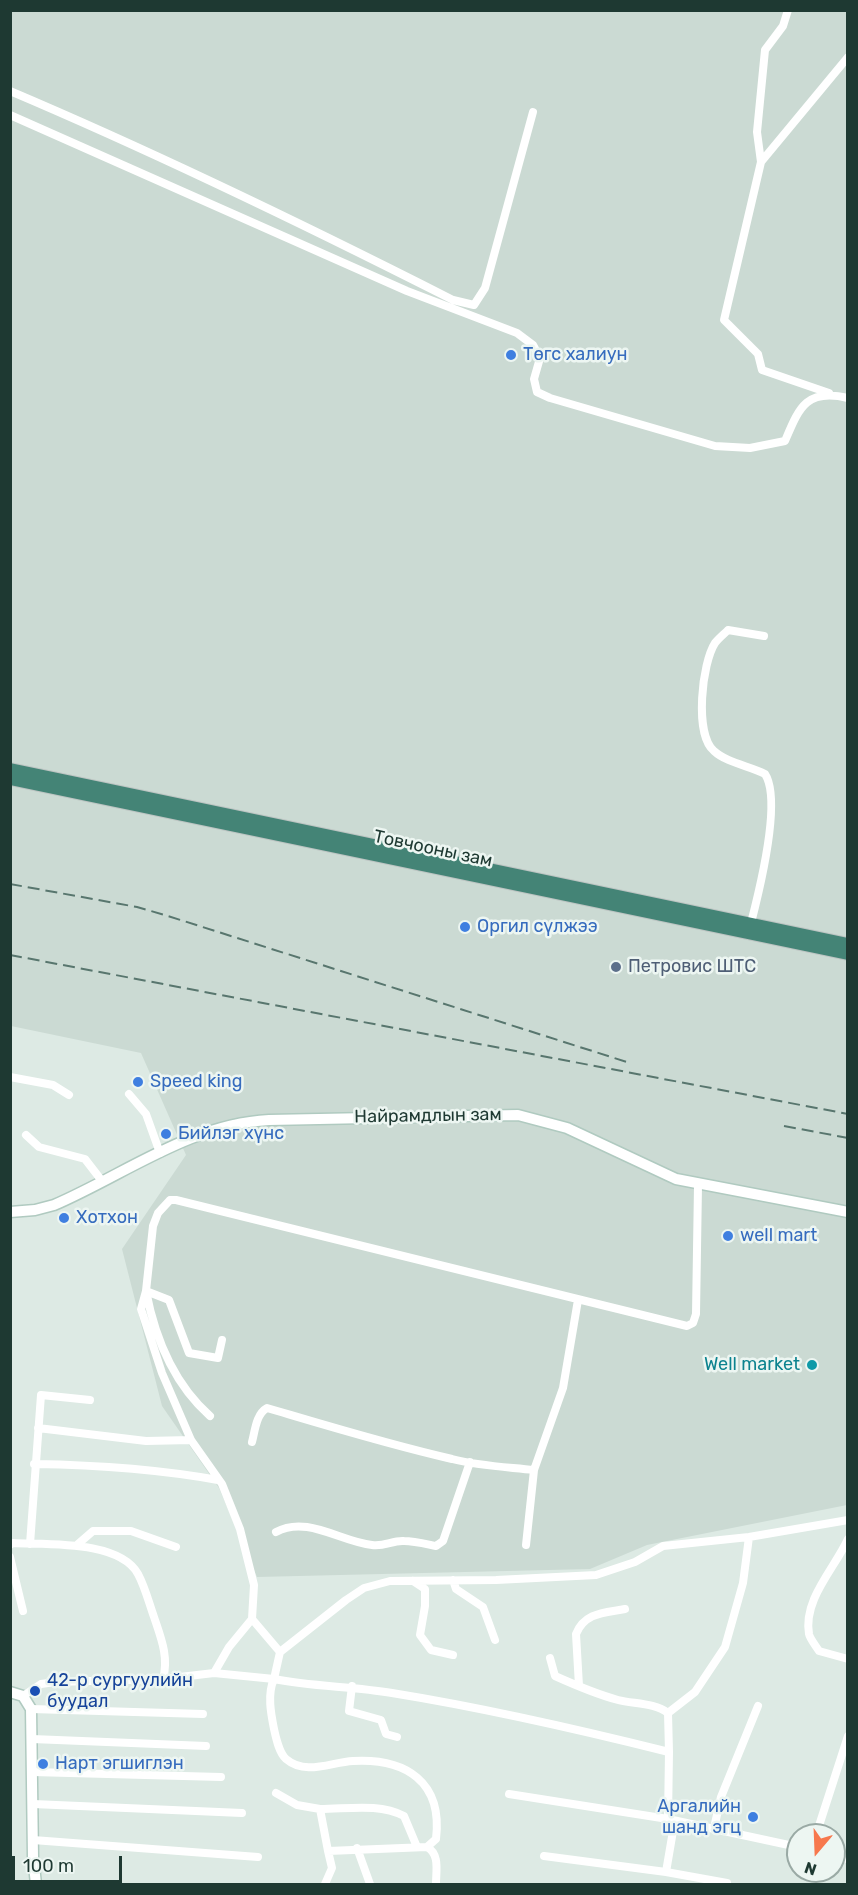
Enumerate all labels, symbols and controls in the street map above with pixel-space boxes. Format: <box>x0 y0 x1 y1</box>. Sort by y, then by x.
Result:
place label: Төгс халиун <box>523 344 628 366</box>
marker: Төгс халиун <box>504 348 518 362</box>
street label: Товчооны зам <box>372 826 494 872</box>
place label: Оргил сүлжээ <box>477 916 598 938</box>
marker: Оргил сүлжээ <box>458 920 472 934</box>
place label: Петровис ШТС <box>628 956 756 978</box>
marker: Петровис ШТС <box>609 960 623 974</box>
place label: Speed king <box>150 1071 243 1093</box>
marker: Speed king <box>131 1075 145 1089</box>
street label: Найрамдлын зам <box>354 1104 502 1128</box>
place label: Бийлэг хүнс <box>178 1123 284 1145</box>
marker: Бийлэг хүнс <box>159 1127 173 1141</box>
place label: Хотхон <box>76 1207 138 1229</box>
marker: Хотхон <box>57 1211 71 1225</box>
place label: well mart <box>740 1225 817 1247</box>
marker: well mart <box>721 1229 735 1243</box>
place label: Well market <box>704 1354 800 1376</box>
marker: Well market <box>805 1358 819 1372</box>
place label: 42-р сургуулийн буудал <box>47 1670 193 1712</box>
marker: 42-р сургуулийн буудал <box>28 1684 42 1698</box>
place label: Нарт эгшиглэн <box>55 1753 184 1775</box>
marker: Нарт эгшиглэн <box>36 1757 50 1771</box>
place label: Аргалийн шанд эгц <box>657 1796 741 1838</box>
marker: Аргалийн шанд эгц <box>746 1810 760 1824</box>
north arrow <box>786 1823 846 1883</box>
scale bar <box>15 1844 124 1882</box>
text: 100 m <box>23 1855 74 1877</box>
text: N <box>802 1858 819 1879</box>

